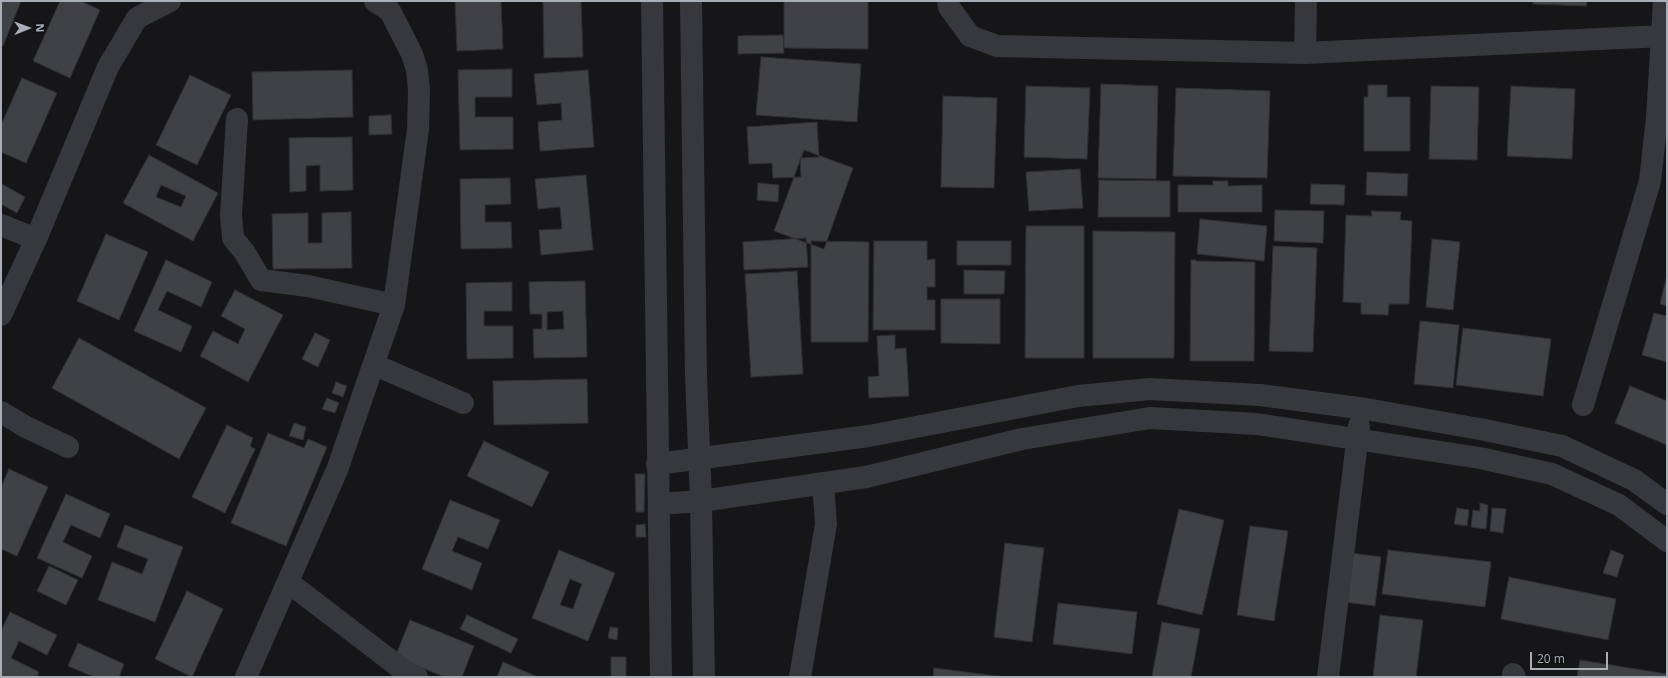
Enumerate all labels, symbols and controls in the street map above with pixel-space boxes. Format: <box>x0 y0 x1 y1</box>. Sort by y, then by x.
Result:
north arrow <box>8 8 48 48</box>
text: N <box>33 23 48 32</box>
scale bar <box>1532 644 1610 670</box>
text: 20 m <box>1537 650 1565 667</box>

